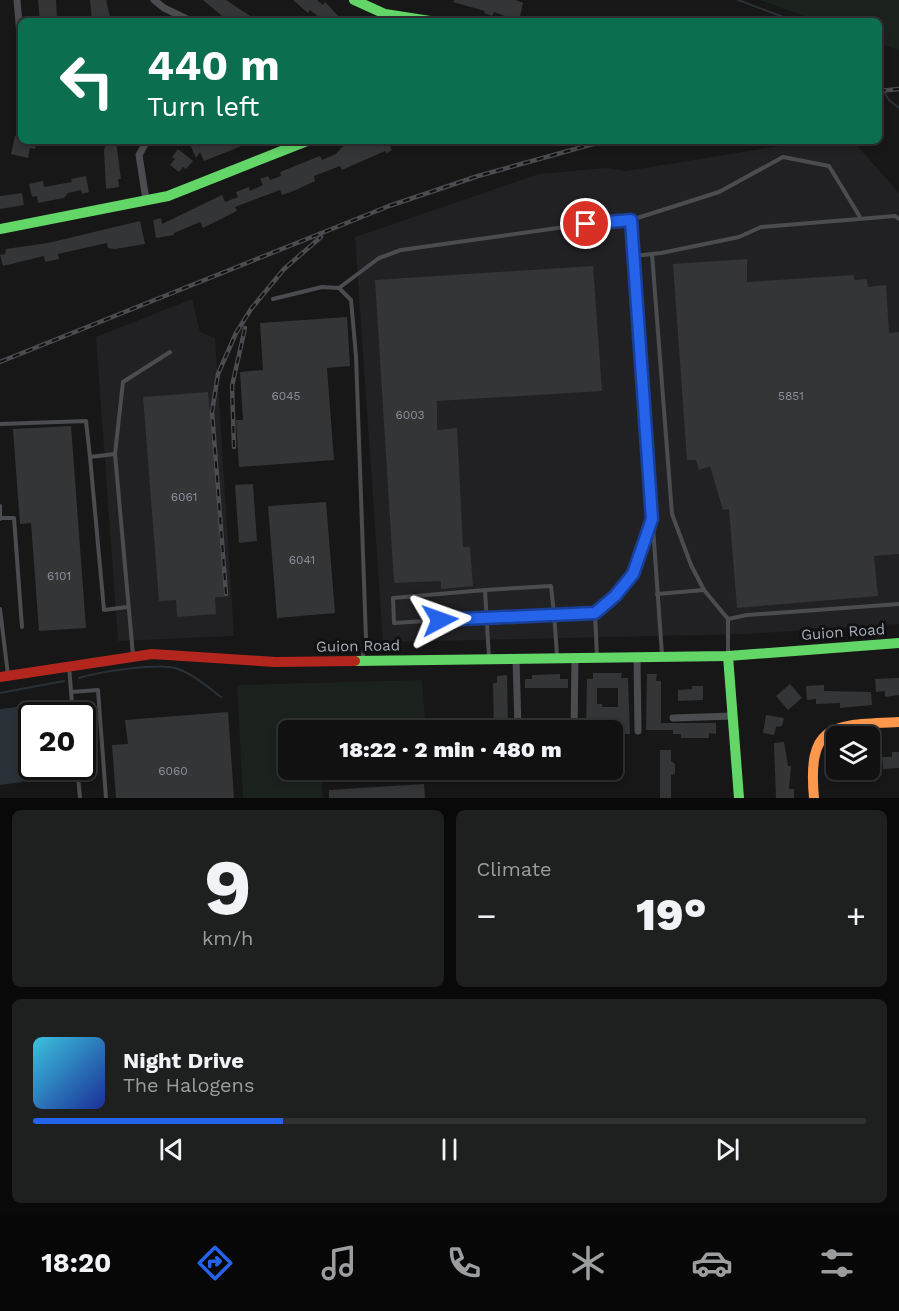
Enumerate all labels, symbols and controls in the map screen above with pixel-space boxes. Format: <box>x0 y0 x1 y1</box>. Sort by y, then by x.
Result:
text: 440 m <box>147 41 280 90</box>
icon: left <box>48 42 126 120</box>
text: Turn left <box>147 91 259 123</box>
pin <box>560 198 611 249</box>
icon: arrive <box>569 207 602 240</box>
house number: 6045 <box>271 389 301 403</box>
house number: 5851 <box>778 389 804 403</box>
house number: 6003 <box>396 408 424 422</box>
house number: 6061 <box>171 490 197 504</box>
house number: 6041 <box>289 553 315 567</box>
house number: 6101 <box>47 569 71 583</box>
position arrow <box>408 588 472 652</box>
street label: Guion Road <box>800 620 886 644</box>
street label: Guion Road <box>316 636 400 656</box>
speed limit sign: 20 <box>18 702 96 780</box>
map controls <box>826 726 880 780</box>
button: layers <box>826 726 880 780</box>
text: 18:22 · 2 min · 480 m <box>339 737 562 762</box>
house number: 6060 <box>158 764 188 778</box>
text: 9 <box>204 841 252 933</box>
text: Climate <box>477 857 552 881</box>
text: 19° <box>636 888 707 941</box>
text: − <box>477 896 496 935</box>
text: + <box>846 896 866 935</box>
text: km/h <box>202 926 254 950</box>
text: Night Drive <box>123 1048 244 1073</box>
text: The Halogens <box>123 1073 255 1097</box>
icon: previous <box>155 1133 188 1166</box>
icon: pause <box>433 1133 466 1166</box>
icon: next <box>711 1133 744 1166</box>
icon: directions <box>194 1242 236 1284</box>
icon: music <box>318 1242 360 1284</box>
icon: phone <box>443 1242 485 1284</box>
icon: climate <box>567 1242 609 1284</box>
icon: car <box>691 1242 733 1284</box>
icon: filters <box>816 1242 858 1284</box>
text: 18:20 <box>41 1247 111 1279</box>

